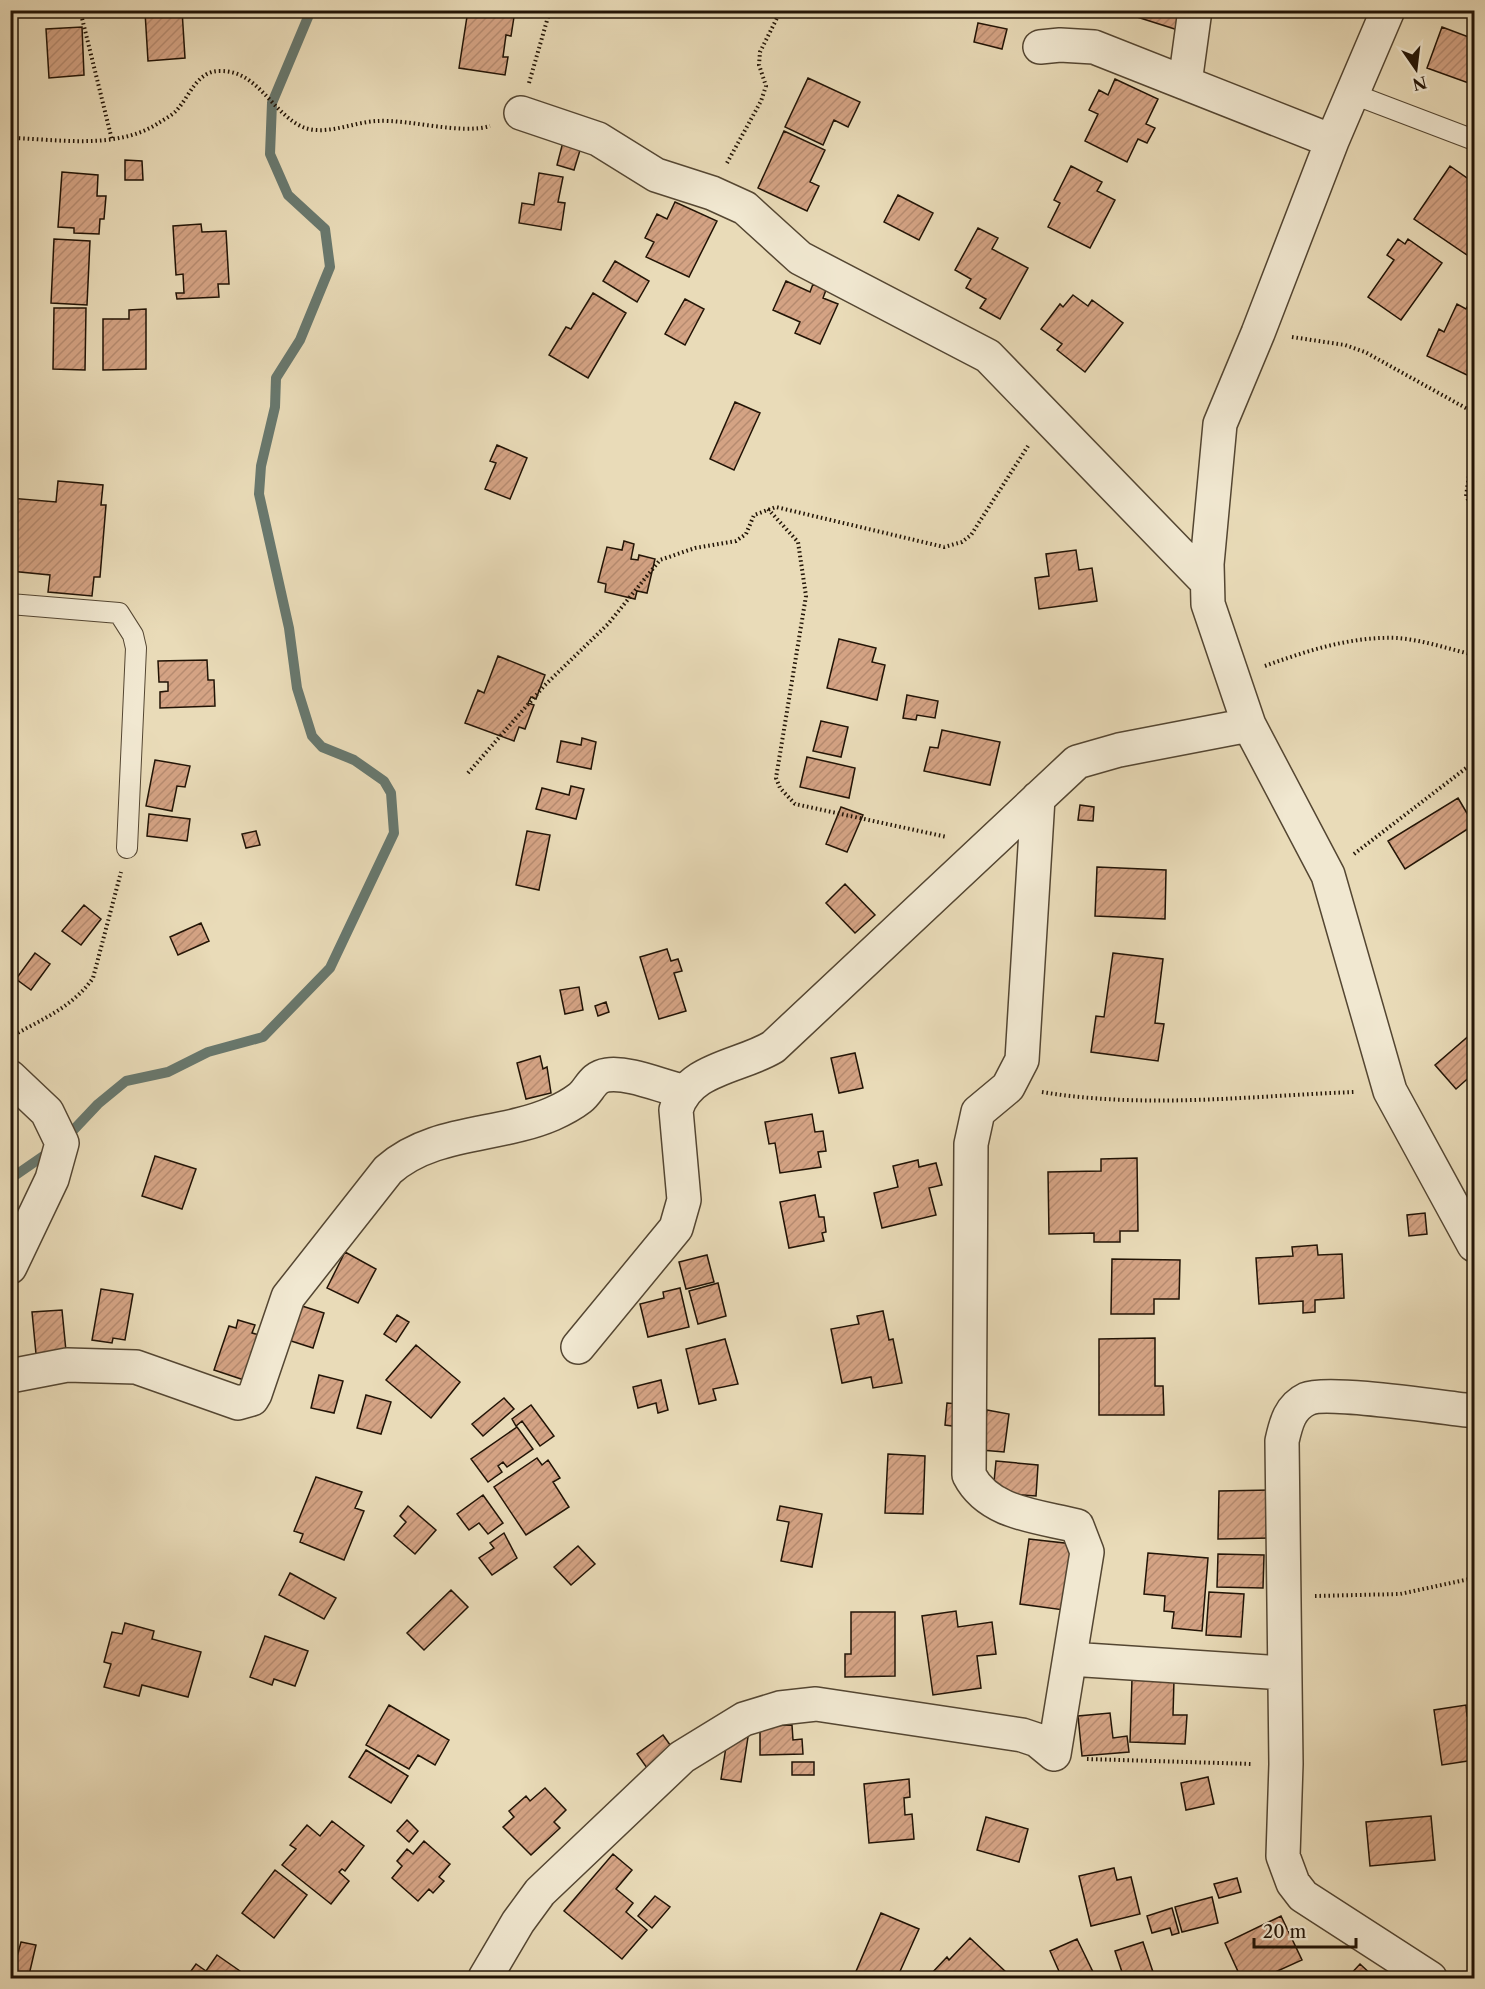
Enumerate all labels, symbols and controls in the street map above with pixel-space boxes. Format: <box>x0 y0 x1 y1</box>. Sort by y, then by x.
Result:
north arrow <box>1386 39 1446 99</box>
text: N <box>1410 72 1429 95</box>
scale bar <box>1254 1911 1356 1949</box>
text: 20 m <box>1263 1921 1307 1943</box>

